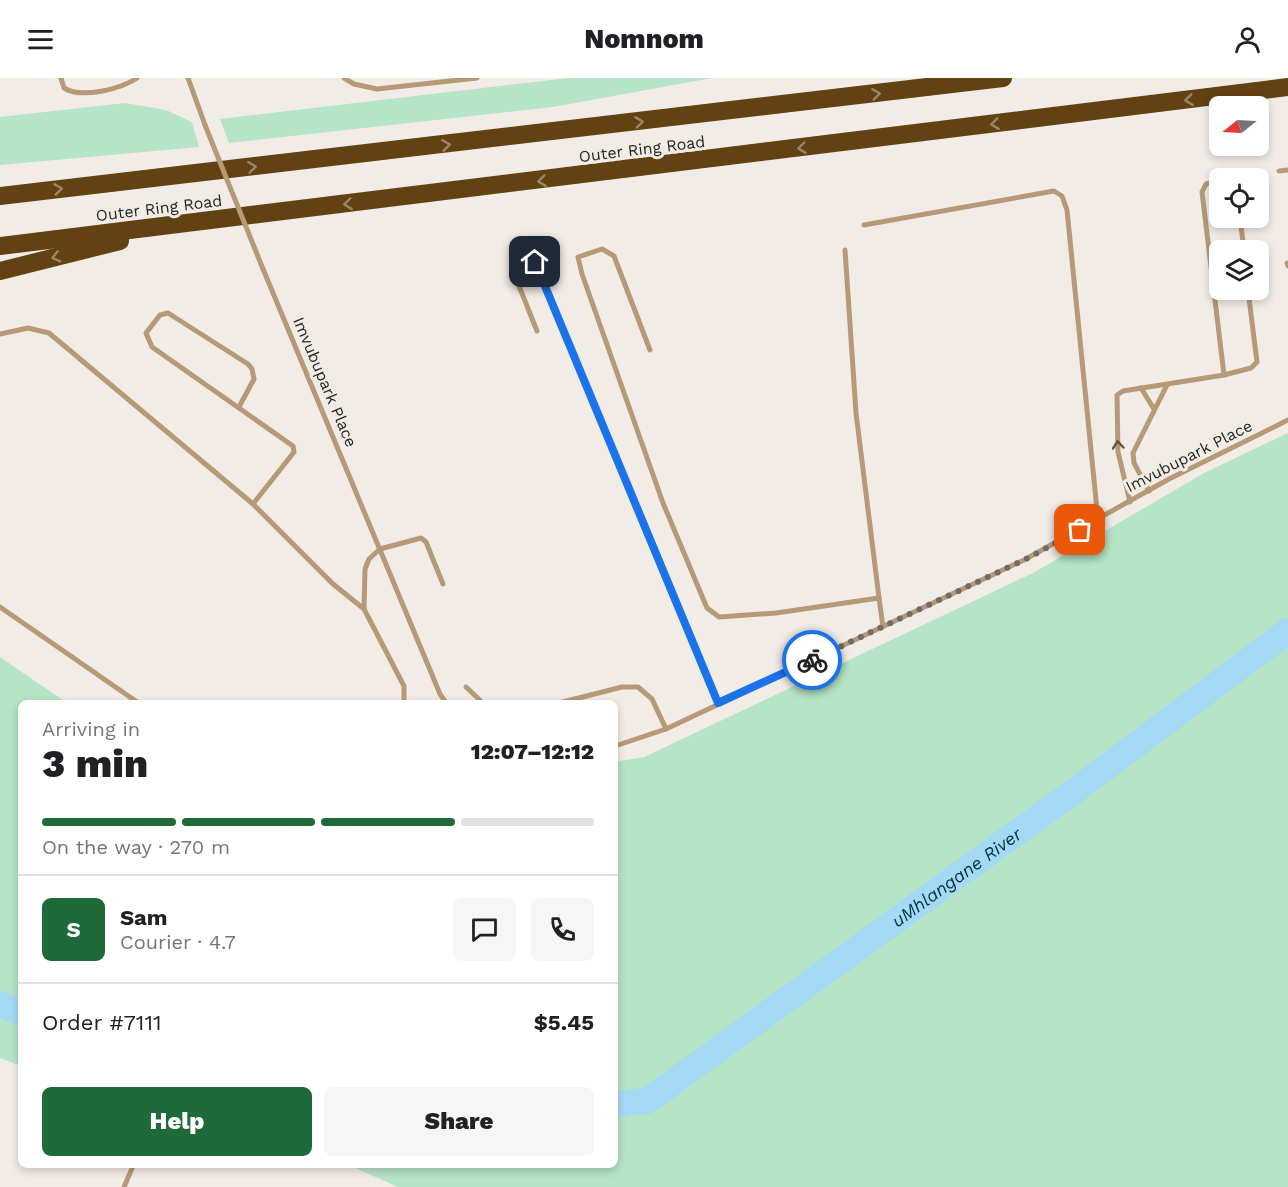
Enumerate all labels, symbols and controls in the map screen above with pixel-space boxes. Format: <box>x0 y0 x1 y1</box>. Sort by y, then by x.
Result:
icon: menu <box>24 23 57 56</box>
text: Nomnom <box>584 23 704 55</box>
icon: person <box>1231 23 1264 56</box>
one-way arrow <box>871 88 881 101</box>
one-way arrow <box>1184 93 1193 105</box>
north arrow <box>1209 96 1269 156</box>
map controls <box>1209 96 1269 300</box>
one-way arrow <box>635 116 644 129</box>
one-way arrow <box>991 117 1000 130</box>
street label: Outer Ring Road <box>578 132 706 166</box>
one-way arrow <box>441 139 450 151</box>
one-way arrow <box>797 142 806 154</box>
one-way arrow <box>247 161 256 174</box>
button: locate <box>1209 168 1269 228</box>
one-way arrow <box>537 174 546 186</box>
one-way arrow <box>54 184 63 196</box>
street label: Outer Ring Road <box>95 191 223 225</box>
one-way arrow <box>344 198 353 210</box>
pin <box>509 236 560 287</box>
button: layers <box>1209 240 1269 300</box>
icon: home <box>518 245 551 278</box>
one-way arrow <box>51 250 61 263</box>
street label: Imvubupark Place <box>289 314 361 450</box>
street label: Imvubupark Place <box>1123 416 1255 496</box>
one-way arrow <box>1111 440 1124 449</box>
pin <box>1054 504 1105 555</box>
icon: bag <box>1063 513 1096 546</box>
courier <box>782 630 842 690</box>
icon: bike <box>796 644 829 677</box>
text: Arriving in <box>42 717 140 741</box>
text: 12:07–12:12 <box>471 739 594 764</box>
text: 3 min <box>42 741 148 786</box>
water label: uMhlangane River <box>887 822 1026 931</box>
text: On the way · 270 m <box>42 835 230 859</box>
button: chat <box>453 898 516 961</box>
button: phone <box>531 898 594 961</box>
text: Sam <box>120 905 168 930</box>
text: S <box>66 917 81 942</box>
text: Courier · 4.7 <box>120 930 236 954</box>
text: Order #7111 <box>42 1010 162 1035</box>
text: $5.45 <box>534 1010 594 1035</box>
button: Help <box>42 1087 312 1156</box>
button: Share <box>324 1087 594 1156</box>

